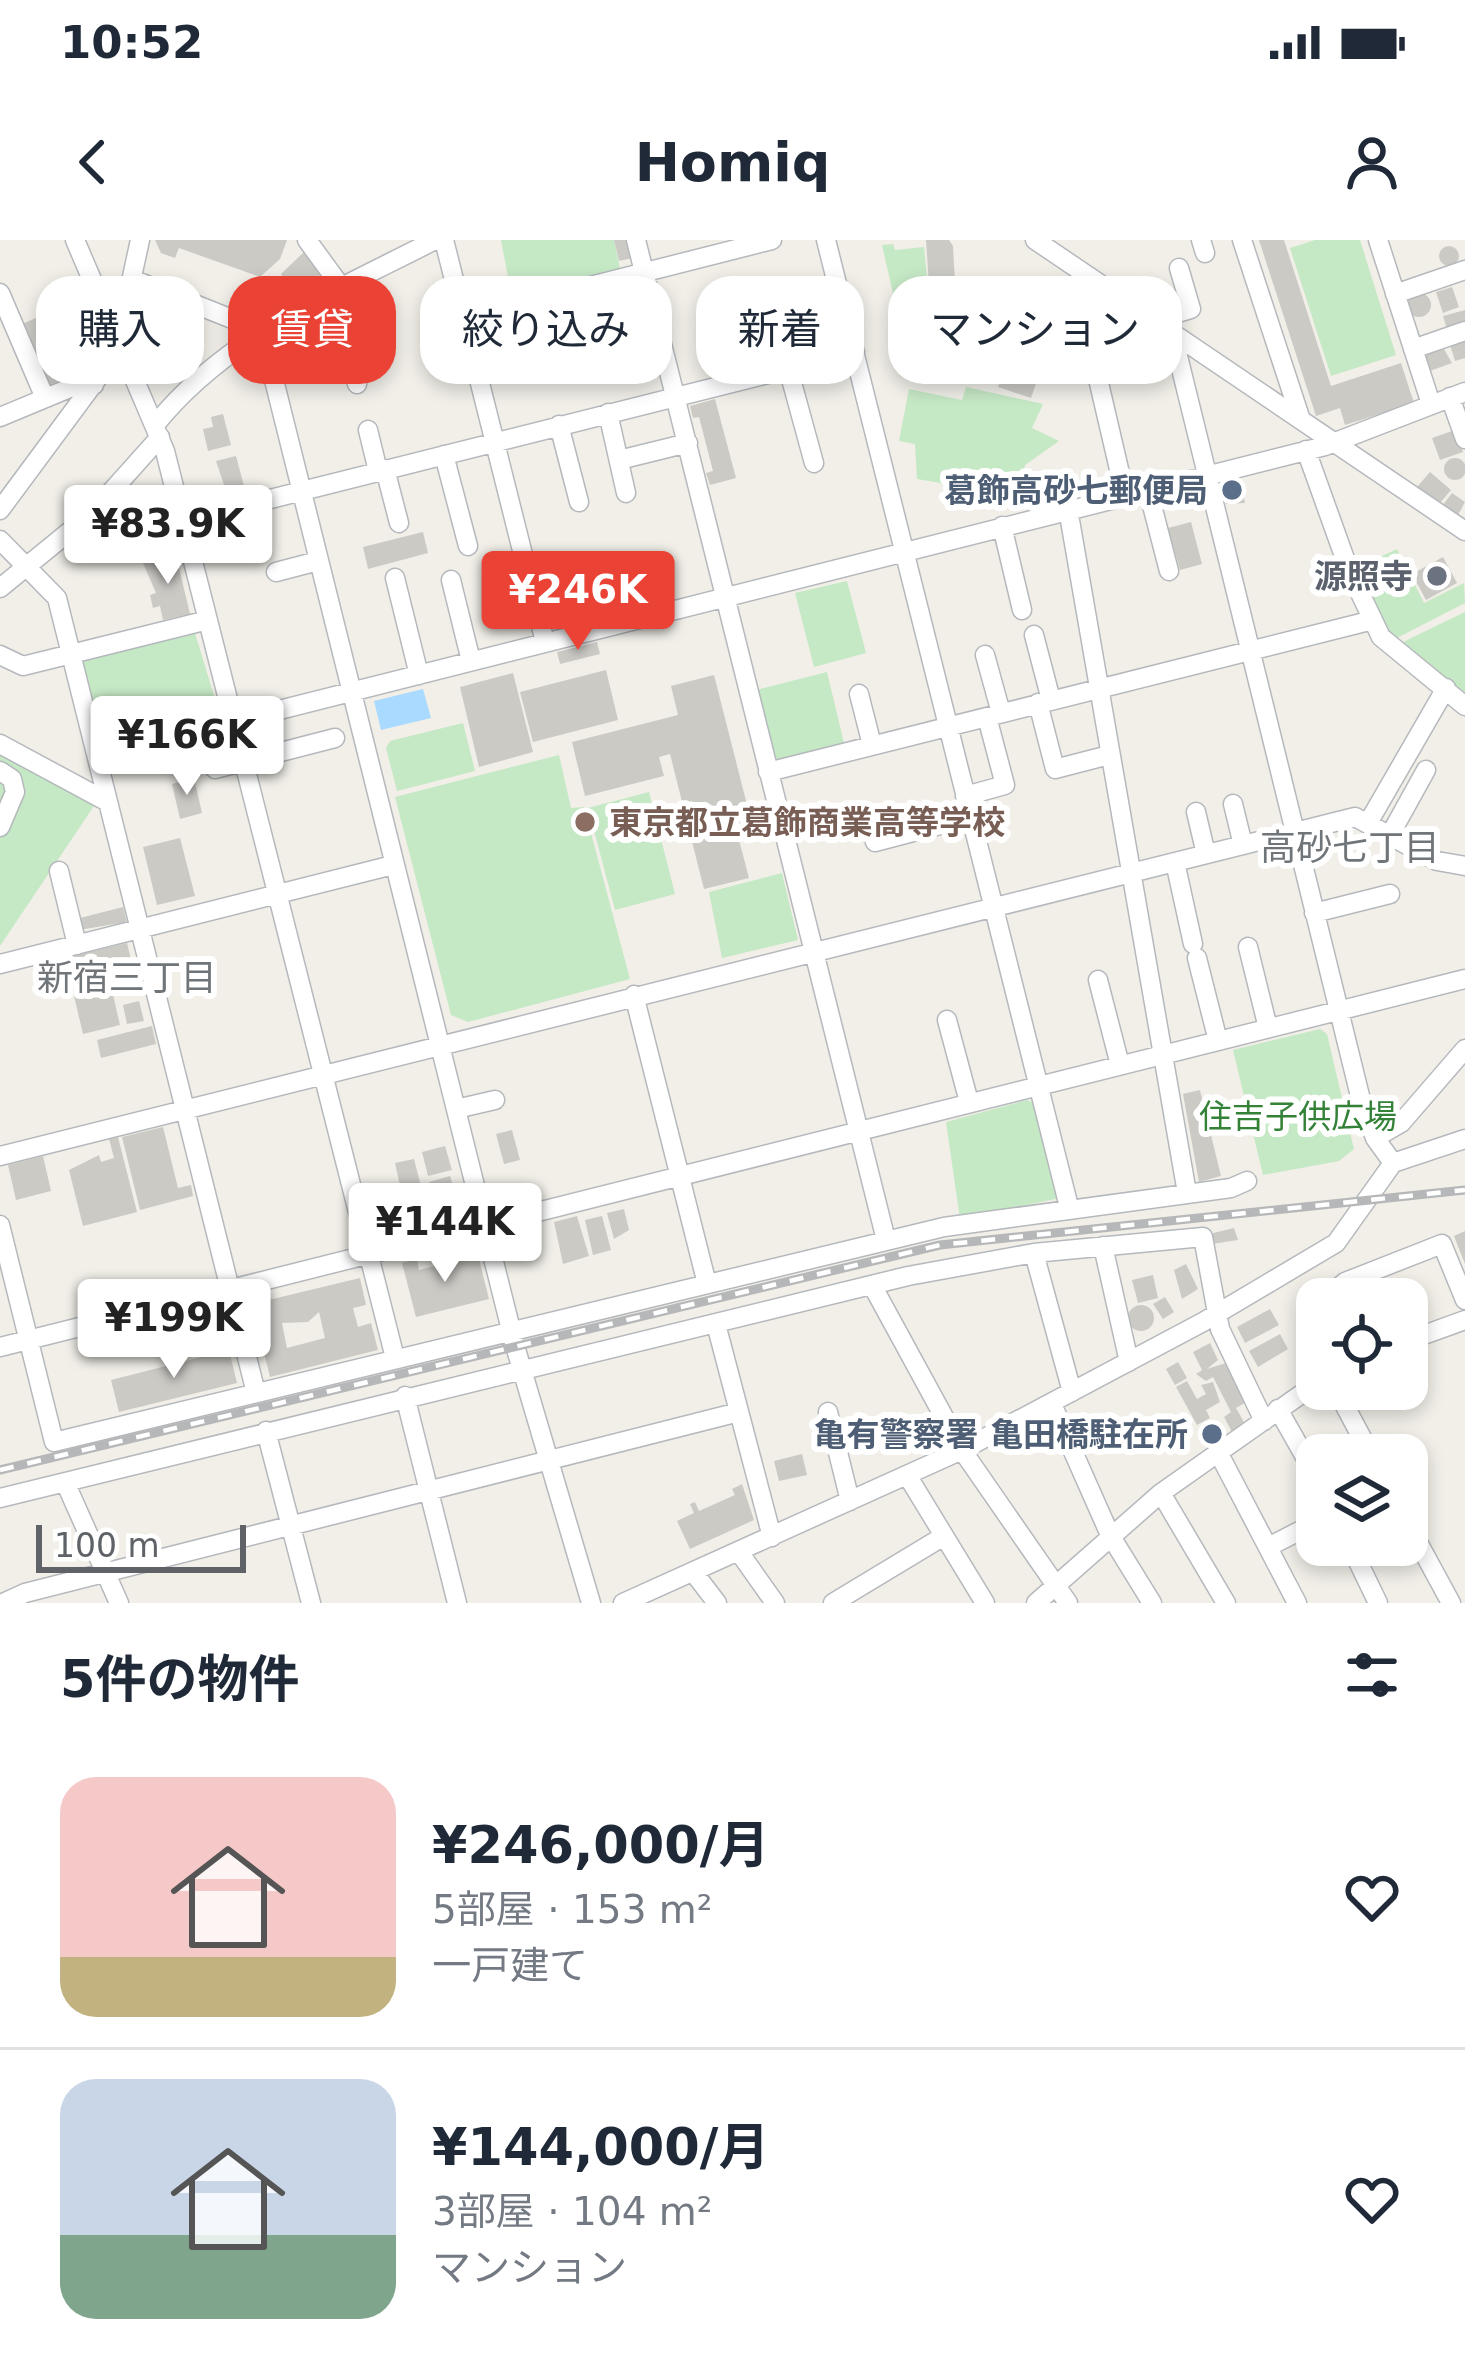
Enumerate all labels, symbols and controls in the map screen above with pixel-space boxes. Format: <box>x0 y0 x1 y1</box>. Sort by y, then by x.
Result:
text: 10:52 <box>60 16 203 69</box>
icon: back <box>60 129 126 195</box>
icon: person <box>1339 129 1405 195</box>
text: Homiq <box>635 131 830 194</box>
chip: 購入 <box>36 276 204 384</box>
chip: 賃貸 <box>228 276 396 384</box>
chip: 絞り込み <box>420 276 672 384</box>
chip: 新着 <box>696 276 864 384</box>
chip: マンション <box>888 276 1182 384</box>
place label: 葛飾高砂七郵便局 <box>944 471 1208 510</box>
marker: 葛飾高砂七郵便局 <box>1219 477 1245 503</box>
pin: ¥83.9K <box>70 485 266 587</box>
text: ¥83.9K <box>91 501 245 546</box>
pin: ¥246K <box>494 551 662 653</box>
place label: 源照寺 <box>1314 557 1413 596</box>
marker: 源照寺 <box>1424 563 1450 589</box>
text: ¥246K <box>509 567 647 612</box>
pin: ¥166K <box>103 696 271 798</box>
text: ¥166K <box>118 712 256 757</box>
place label: 東京都立葛飾商業高等学校 <box>609 803 1005 842</box>
marker: 東京都立葛飾商業高等学校 <box>572 809 598 835</box>
district label: 高砂七丁目 <box>1260 827 1440 868</box>
district label: 新宿三丁目 <box>37 957 217 998</box>
park label: 住吉子供広場 <box>1199 1097 1397 1136</box>
pin: ¥144K <box>361 1183 529 1285</box>
text: ¥144K <box>376 1199 514 1244</box>
map controls <box>1296 1278 1428 1566</box>
button: locate <box>1296 1278 1428 1410</box>
pin: ¥199K <box>90 1279 258 1381</box>
text: ¥199K <box>105 1295 243 1340</box>
place label: 亀有警察署 亀田橋駐在所 <box>814 1415 1188 1454</box>
marker: 亀有警察署 亀田橋駐在所 <box>1199 1421 1225 1447</box>
button: layers <box>1296 1434 1428 1566</box>
scale bar <box>36 1519 246 1572</box>
text: 100 m <box>54 1526 160 1565</box>
icon: filters <box>1339 1642 1405 1708</box>
text: 5件の物件 <box>60 1650 300 1709</box>
text: ¥246,000/月 <box>432 1816 769 1875</box>
icon: home <box>156 1825 300 1969</box>
icon: heart <box>1339 1864 1405 1930</box>
text: 5部屋 · 153 m² <box>432 1887 712 1932</box>
text: 一戸建て <box>432 1943 588 1988</box>
text: ¥144,000/月 <box>432 2118 769 2177</box>
icon: home <box>156 2127 300 2271</box>
icon: heart <box>1339 2166 1405 2232</box>
text: 3部屋 · 104 m² <box>432 2189 712 2234</box>
text: マンション <box>432 2245 627 2290</box>

